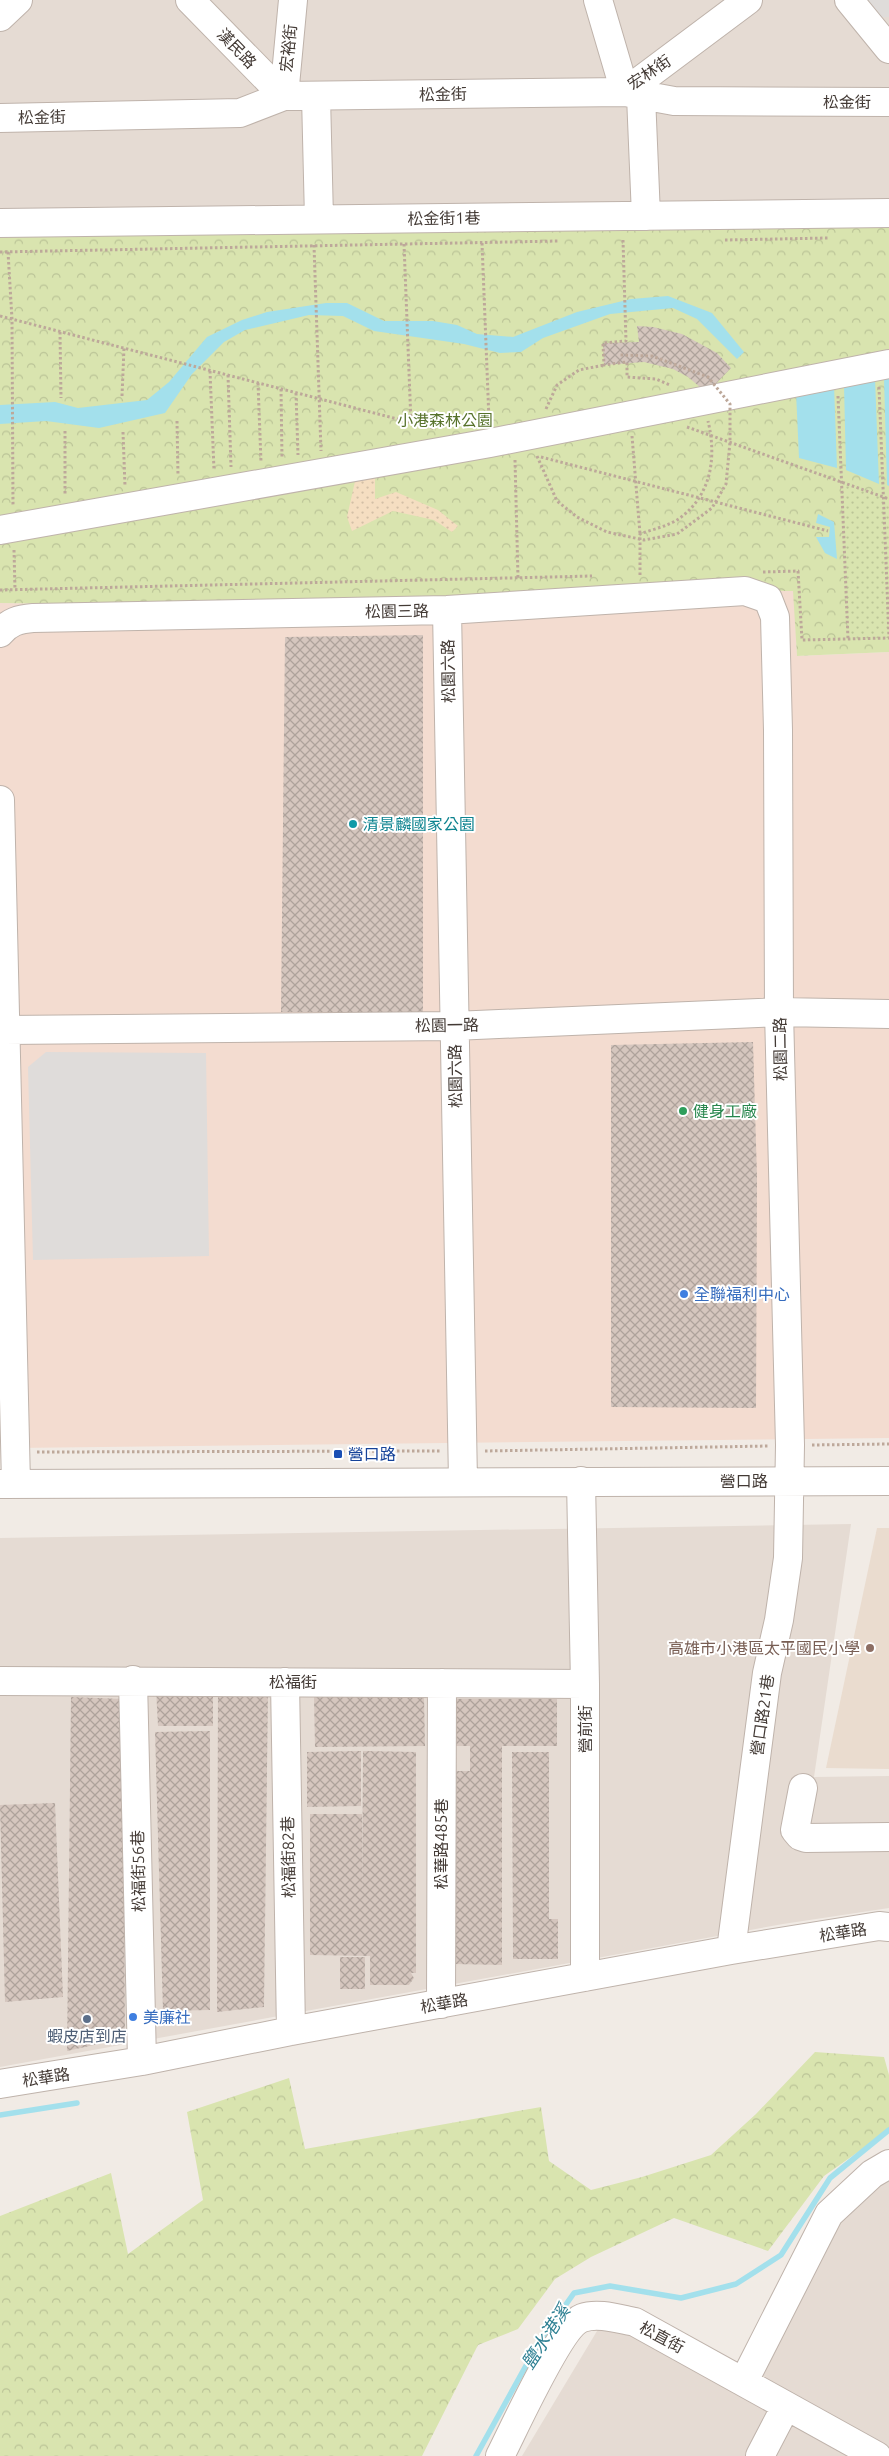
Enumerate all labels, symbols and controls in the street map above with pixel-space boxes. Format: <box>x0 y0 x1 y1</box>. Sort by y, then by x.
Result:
street label: 宏裕街 <box>277 23 299 73</box>
street label: 漢民路 <box>214 24 260 72</box>
street label: 宏林街 <box>624 51 674 93</box>
street label: 松金街 <box>419 85 467 103</box>
street label: 松金街 <box>823 93 871 111</box>
street label: 松金街 <box>18 108 66 126</box>
street label: 松金街1巷 <box>407 208 481 228</box>
park label: 小港森林公園 <box>397 411 493 429</box>
street label: 松園三路 <box>365 601 429 621</box>
street label: 松園六路 <box>438 639 458 703</box>
place label: 清景麟國家公園 <box>363 815 475 833</box>
marker: 清景麟國家公園 <box>347 818 359 830</box>
street label: 松園一路 <box>415 1015 479 1035</box>
street label: 松園二路 <box>770 1017 790 1081</box>
street label: 松園六路 <box>445 1044 465 1108</box>
place label: 健身工廠 <box>693 1102 757 1120</box>
marker: 健身工廠 <box>677 1105 689 1117</box>
place label: 全聯福利中心 <box>694 1285 790 1303</box>
marker: 全聯福利中心 <box>678 1288 690 1300</box>
place label: 營口路 <box>348 1445 396 1463</box>
marker: 營口路 <box>332 1448 344 1460</box>
street label: 營口路 <box>720 1472 768 1490</box>
place label: 高雄市小港區太平國民小學 <box>668 1639 860 1657</box>
marker: 高雄市小港區太平國民小學 <box>864 1642 876 1654</box>
street label: 松福街 <box>269 1673 317 1691</box>
street label: 營口路21巷 <box>747 1673 777 1757</box>
street label: 營前街 <box>576 1705 594 1753</box>
street label: 松華路485巷 <box>432 1798 450 1890</box>
street label: 松福街82巷 <box>278 1816 298 1898</box>
street label: 松福街56巷 <box>128 1830 148 1912</box>
street label: 松華路 <box>818 1919 868 1945</box>
street label: 松華路 <box>419 1990 469 2016</box>
place label: 美廉社 <box>143 2008 191 2026</box>
marker: 美廉社 <box>127 2011 139 2023</box>
marker: 蝦皮店到店 <box>81 2013 93 2025</box>
place label: 蝦皮店到店 <box>47 2027 127 2045</box>
street label: 松華路 <box>21 2064 71 2090</box>
water label: 鹽水港溪 <box>517 2298 575 2372</box>
street label: 松直街 <box>637 2318 687 2356</box>

